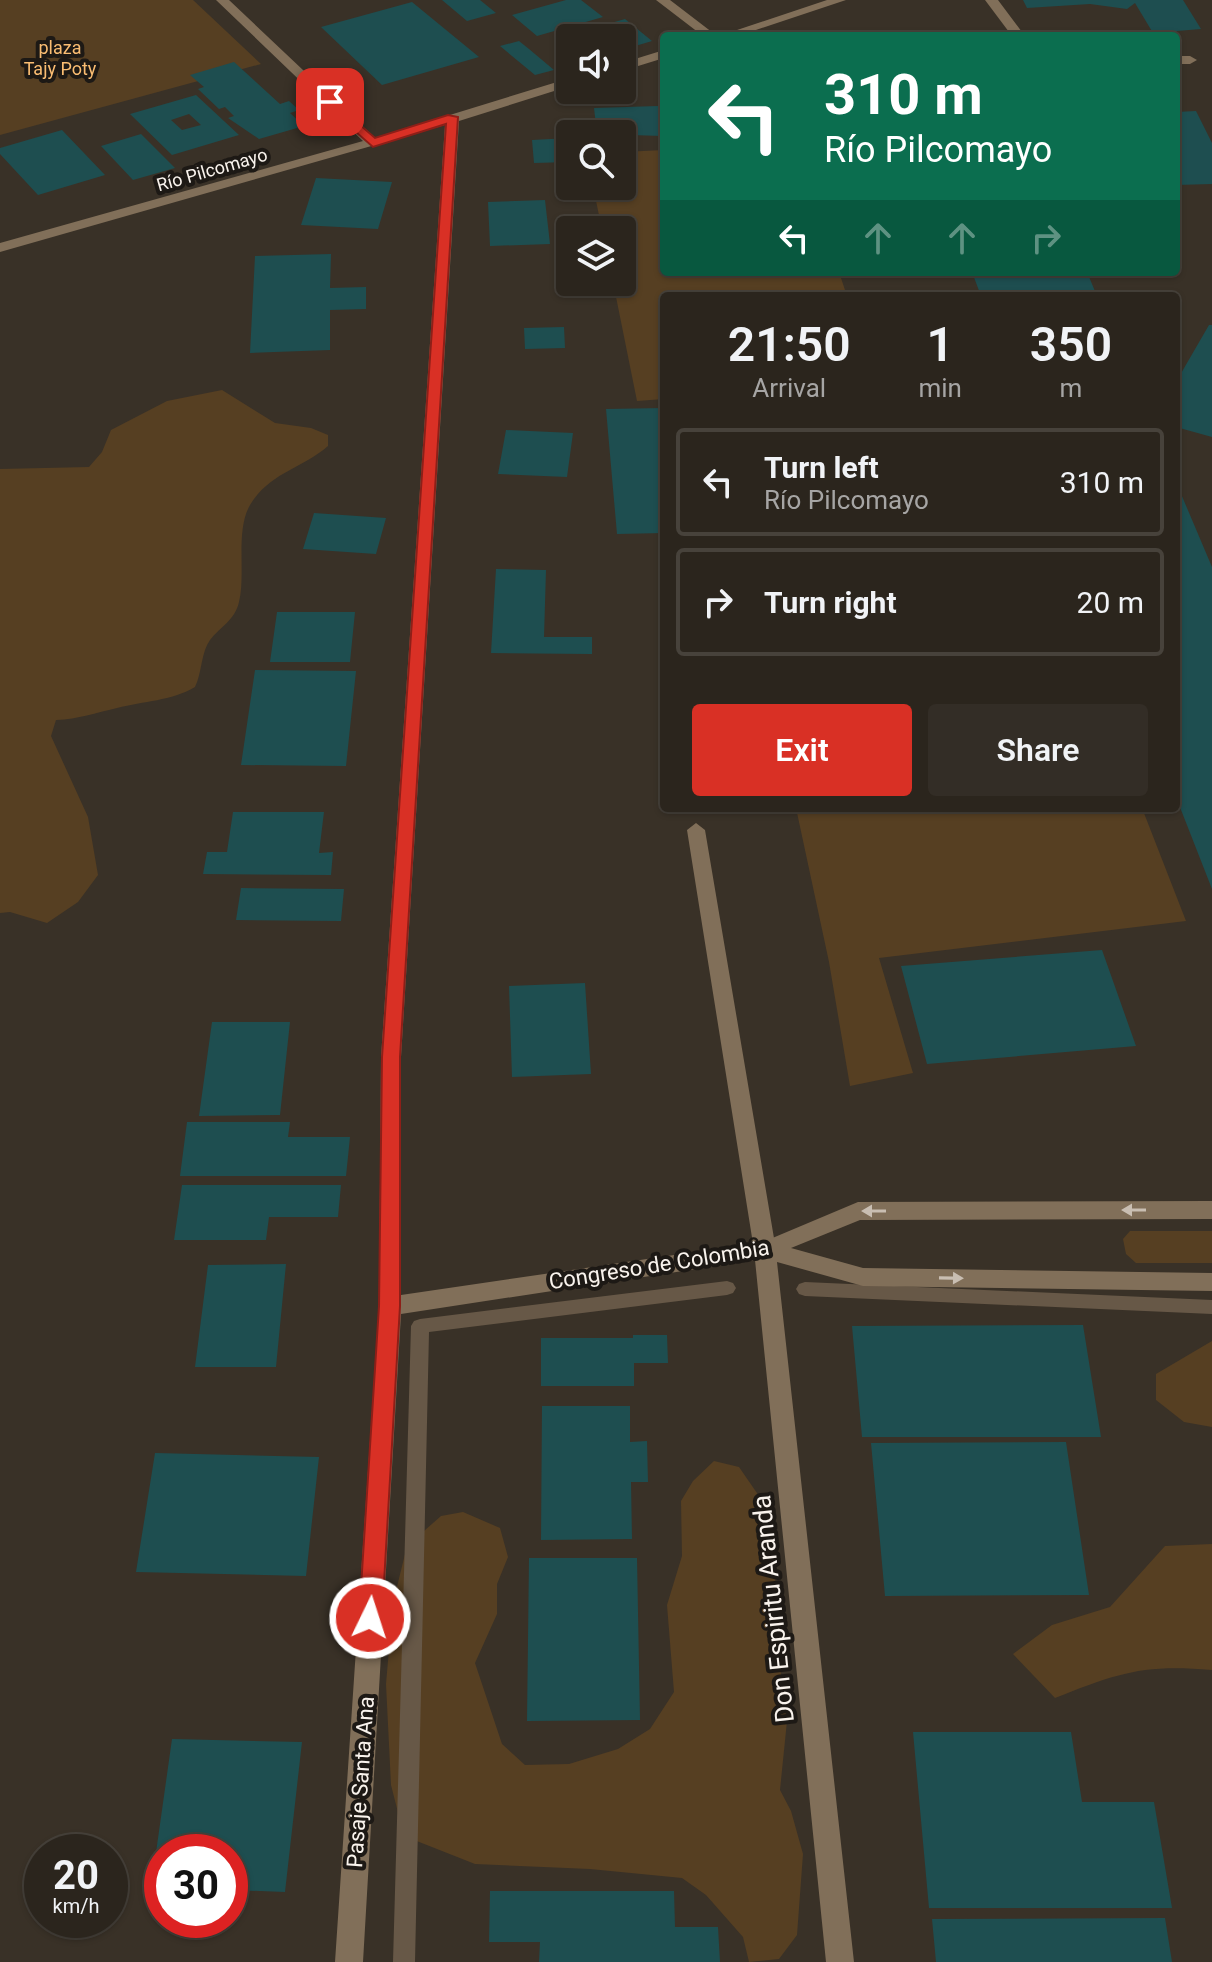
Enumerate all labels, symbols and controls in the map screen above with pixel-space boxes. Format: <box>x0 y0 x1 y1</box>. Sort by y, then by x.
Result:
map controls <box>556 24 636 296</box>
button: sound <box>556 24 636 104</box>
park label: plaza Tajy Poty <box>24 37 97 79</box>
text: 310 m <box>824 62 983 128</box>
icon: left <box>692 64 796 168</box>
pin <box>296 68 364 136</box>
icon: arrive <box>308 80 352 124</box>
button: search <box>556 120 636 200</box>
text: Río Pilcomayo <box>824 129 1052 171</box>
street label: Río Pilcomayo <box>154 144 270 195</box>
button: layers <box>556 216 636 296</box>
icon: left <box>772 216 816 260</box>
icon: ahead <box>856 216 900 260</box>
icon: ahead <box>940 216 984 260</box>
icon: right <box>1024 216 1068 260</box>
text: 21:50 <box>728 316 851 373</box>
text: 1 <box>927 316 954 373</box>
text: 350 <box>1030 316 1112 373</box>
text: Arrival <box>752 373 826 403</box>
text: min <box>918 373 962 403</box>
text: m <box>1060 373 1082 403</box>
text: Turn left <box>764 450 879 485</box>
icon: left <box>696 460 740 504</box>
text: 310 m <box>1060 465 1144 500</box>
text: Río Pilcomayo <box>764 485 929 515</box>
icon: right <box>696 580 740 624</box>
text: Turn right <box>764 585 897 620</box>
text: 20 m <box>1077 585 1144 620</box>
button: Exit <box>692 704 912 796</box>
button: Share <box>928 704 1148 796</box>
one-way arrow <box>1121 1204 1146 1216</box>
one-way arrow <box>861 1205 886 1217</box>
street label: Congreso de Colombia <box>547 1235 771 1294</box>
one-way arrow <box>939 1272 964 1284</box>
street label: Don Espiritu Aranda <box>746 1494 800 1724</box>
position arrow <box>328 1576 412 1660</box>
street label: Pasaje Santa Ana <box>342 1696 379 1869</box>
speed limit sign: 30 <box>144 1834 248 1938</box>
text: 20 <box>53 1852 99 1899</box>
text: km/h <box>53 1894 99 1918</box>

